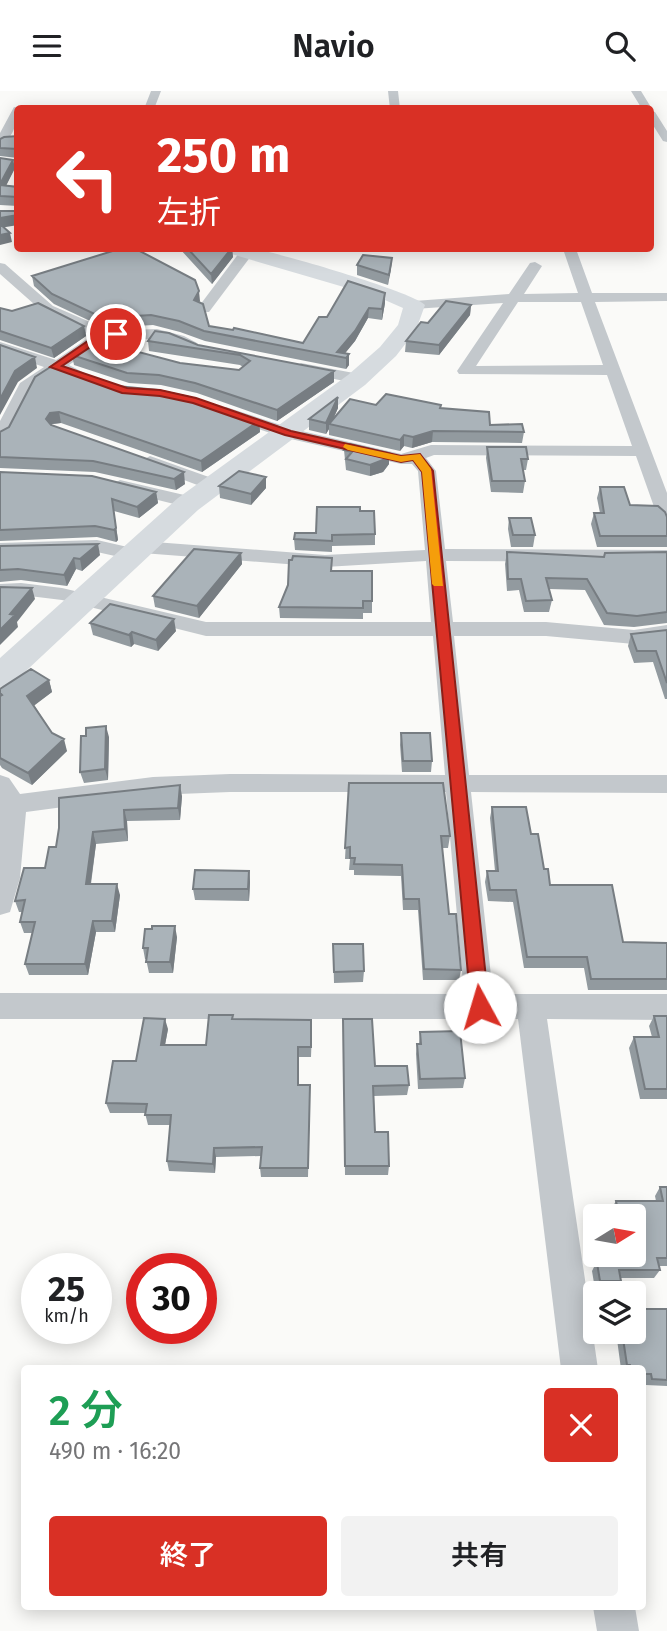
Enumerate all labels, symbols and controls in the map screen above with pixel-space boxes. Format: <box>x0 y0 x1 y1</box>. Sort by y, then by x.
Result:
icon: menu <box>28 27 66 65</box>
text: Navio <box>292 27 375 65</box>
icon: search <box>601 27 639 65</box>
text: 250 m <box>157 126 290 185</box>
icon: left <box>42 133 133 224</box>
text: 左折 <box>157 193 221 231</box>
pin <box>86 304 146 364</box>
icon: arrive <box>97 315 135 353</box>
position arrow <box>443 970 517 1044</box>
north arrow <box>583 1204 646 1267</box>
map controls <box>583 1204 646 1344</box>
speed limit sign: 30 <box>126 1253 217 1344</box>
text: 25 <box>48 1268 85 1310</box>
button: layers <box>583 1281 646 1344</box>
text: km/h <box>44 1305 89 1327</box>
text: 2 分 <box>49 1386 123 1436</box>
button: close <box>544 1388 618 1462</box>
text: 490 m · 16:20 <box>49 1437 181 1465</box>
button: 終了 <box>49 1516 327 1596</box>
button: 共有 <box>341 1516 618 1596</box>

